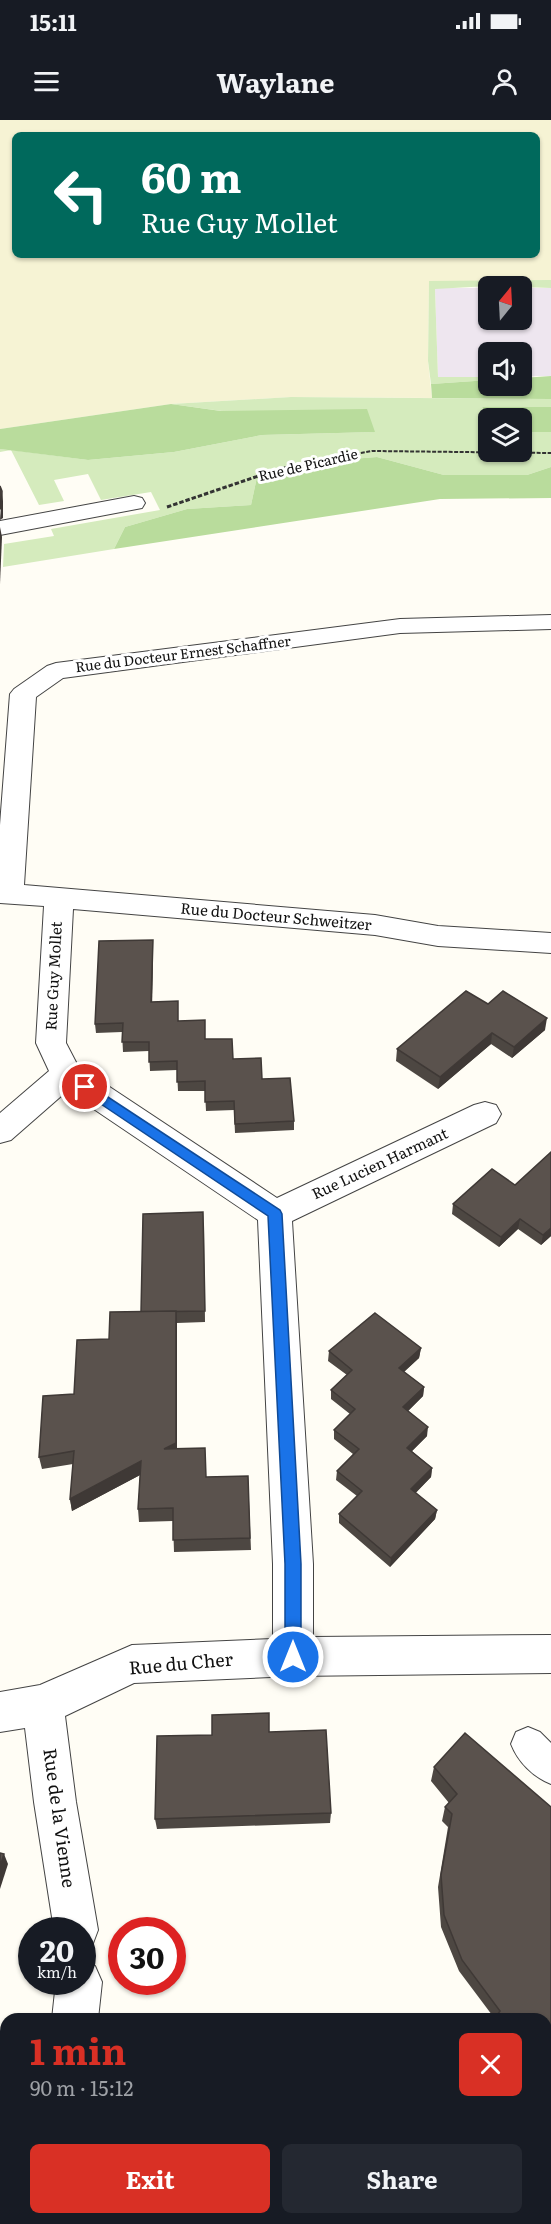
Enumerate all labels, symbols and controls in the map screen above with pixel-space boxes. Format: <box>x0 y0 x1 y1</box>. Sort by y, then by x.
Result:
text: 15:11 <box>30 5 77 38</box>
text: Waylane <box>216 61 335 101</box>
icon: menu <box>30 65 63 98</box>
icon: person <box>488 65 521 98</box>
text: 60 m <box>141 144 242 206</box>
icon: left <box>42 156 120 234</box>
text: Rue Guy Mollet <box>141 201 338 241</box>
north arrow <box>478 276 532 330</box>
map controls <box>478 276 532 462</box>
button: sound <box>478 342 532 396</box>
button: layers <box>478 408 532 462</box>
street label: Rue de Picardie <box>256 443 359 485</box>
street label: Rue du Docteur Ernest Schaffner <box>74 630 292 676</box>
street label: Rue du Docteur Schweitzer <box>180 896 373 935</box>
street label: Rue Guy Mollet <box>38 921 67 1031</box>
pin <box>59 1061 110 1112</box>
icon: arrive <box>68 1070 101 1103</box>
street label: Rue Lucien Harmant <box>307 1121 451 1204</box>
position arrow <box>261 1625 325 1689</box>
street label: Rue du Cher <box>128 1644 234 1680</box>
street label: Rue de la Vienne <box>37 1746 84 1889</box>
speed limit sign: 30 <box>108 1917 186 1995</box>
text: 20 <box>40 1927 74 1971</box>
text: km/h <box>37 1960 77 1983</box>
text: 1 min <box>30 2023 126 2076</box>
button: close <box>459 2033 522 2096</box>
text: 90 m · 15:12 <box>30 2072 133 2102</box>
button: Exit <box>30 2144 270 2213</box>
button: Share <box>282 2144 522 2213</box>

